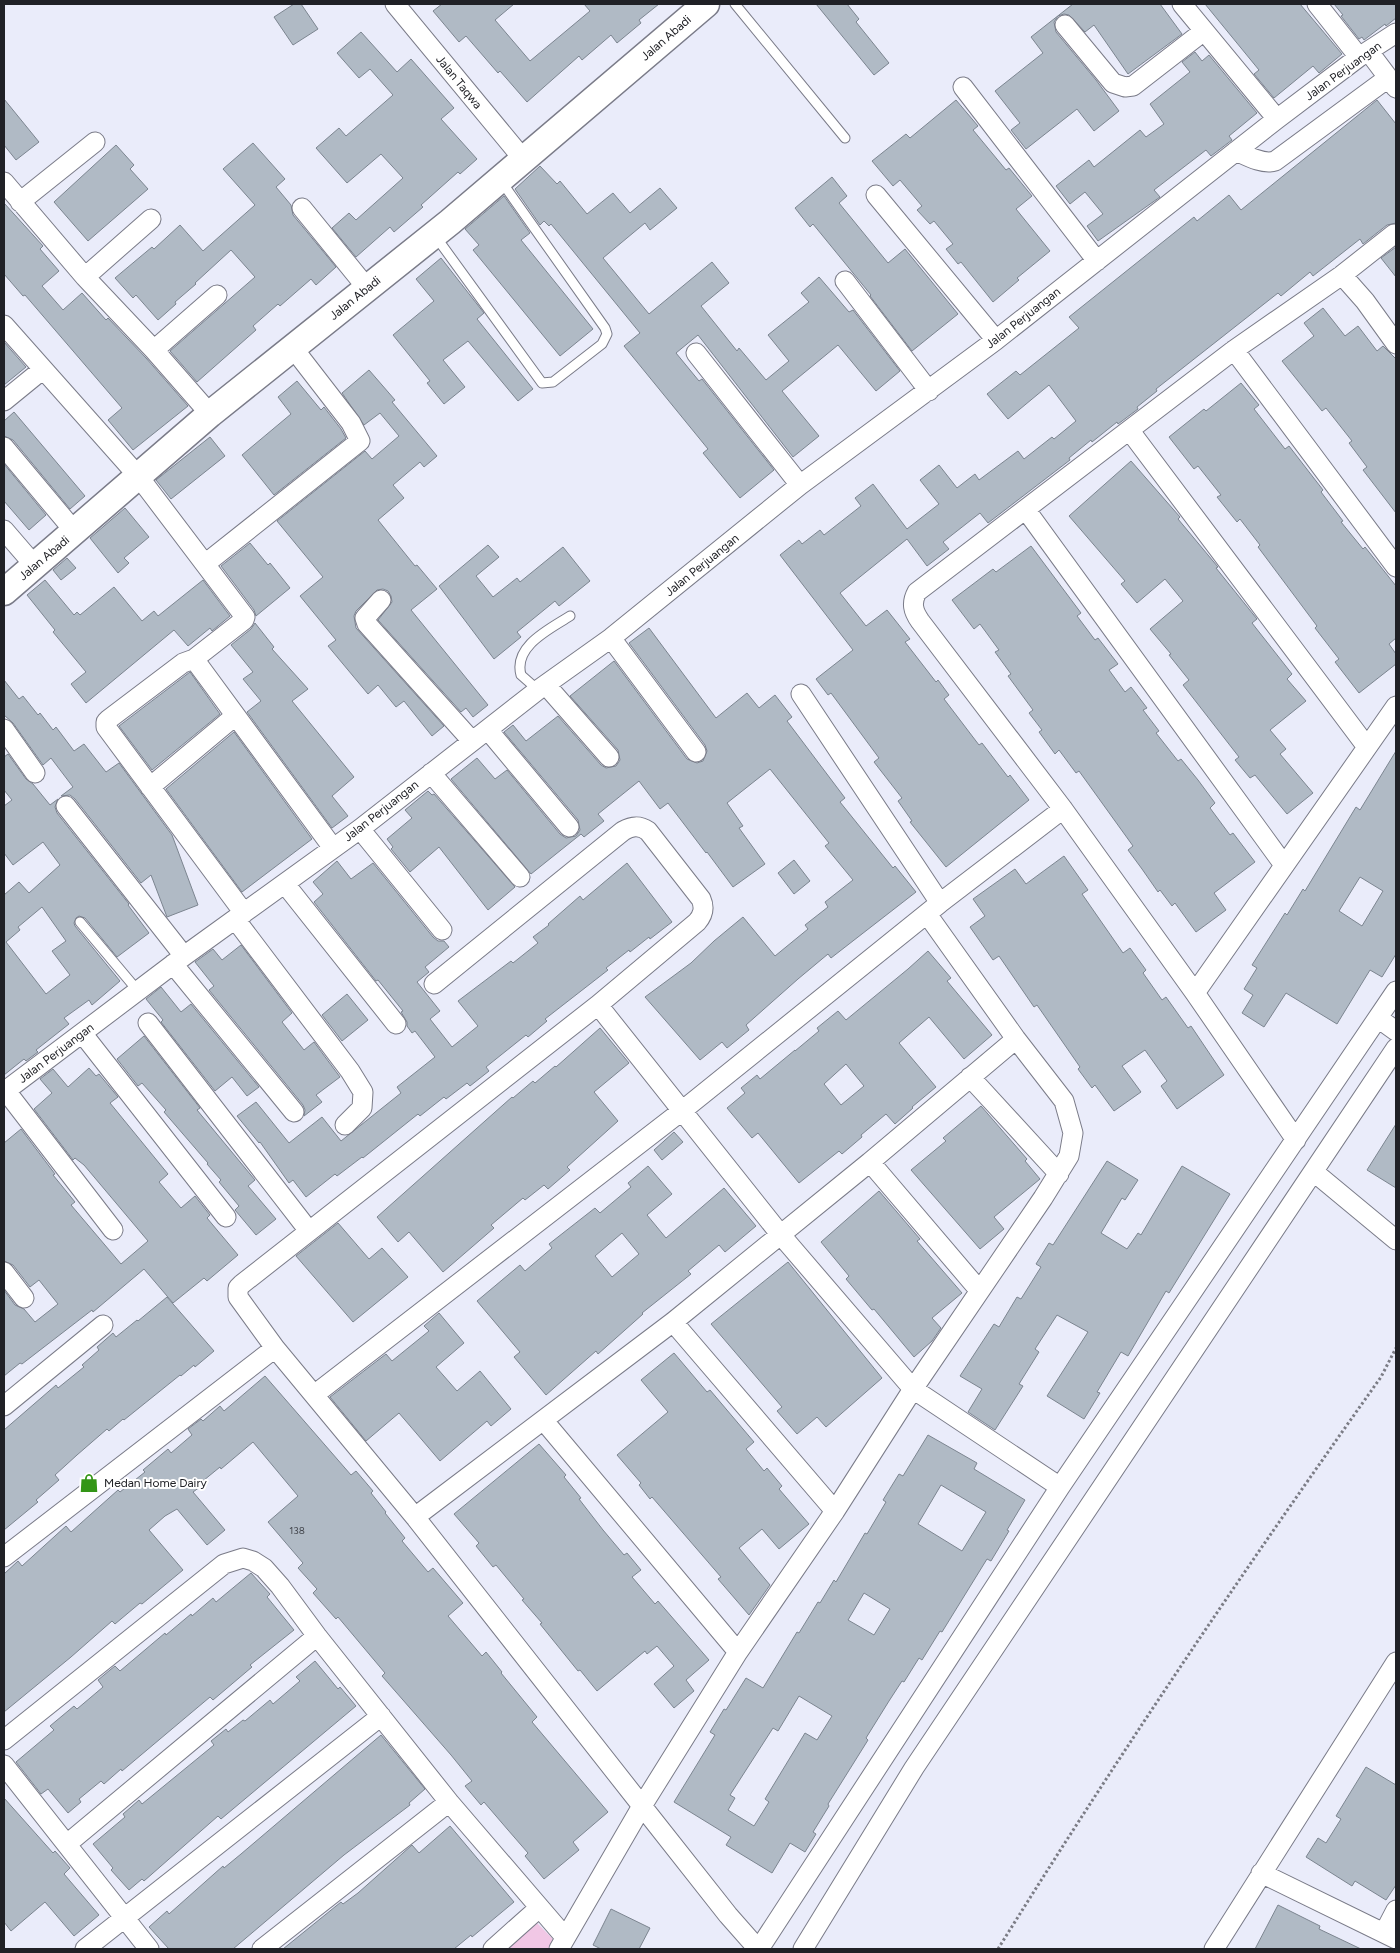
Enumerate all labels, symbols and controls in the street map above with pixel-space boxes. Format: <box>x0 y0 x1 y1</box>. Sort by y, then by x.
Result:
street label: Jalan Abadi <box>638 12 694 64</box>
street label: Jalan Perjuangan <box>1302 38 1384 103</box>
street label: Jalan Taqwa <box>433 52 485 112</box>
street label: Jalan Abadi <box>327 273 383 323</box>
street label: Jalan Perjuangan <box>983 284 1063 351</box>
street label: Jalan Perjuangan <box>662 531 742 599</box>
street label: Jalan Abadi <box>16 533 72 583</box>
street label: Jalan Perjuangan <box>341 777 421 844</box>
street label: Jalan Perjuangan <box>16 1020 97 1086</box>
shop icon: Medan Home Dairy <box>78 1472 100 1494</box>
place label: Medan Home Dairy <box>104 1476 207 1490</box>
house number: 138 <box>289 1524 305 1537</box>

